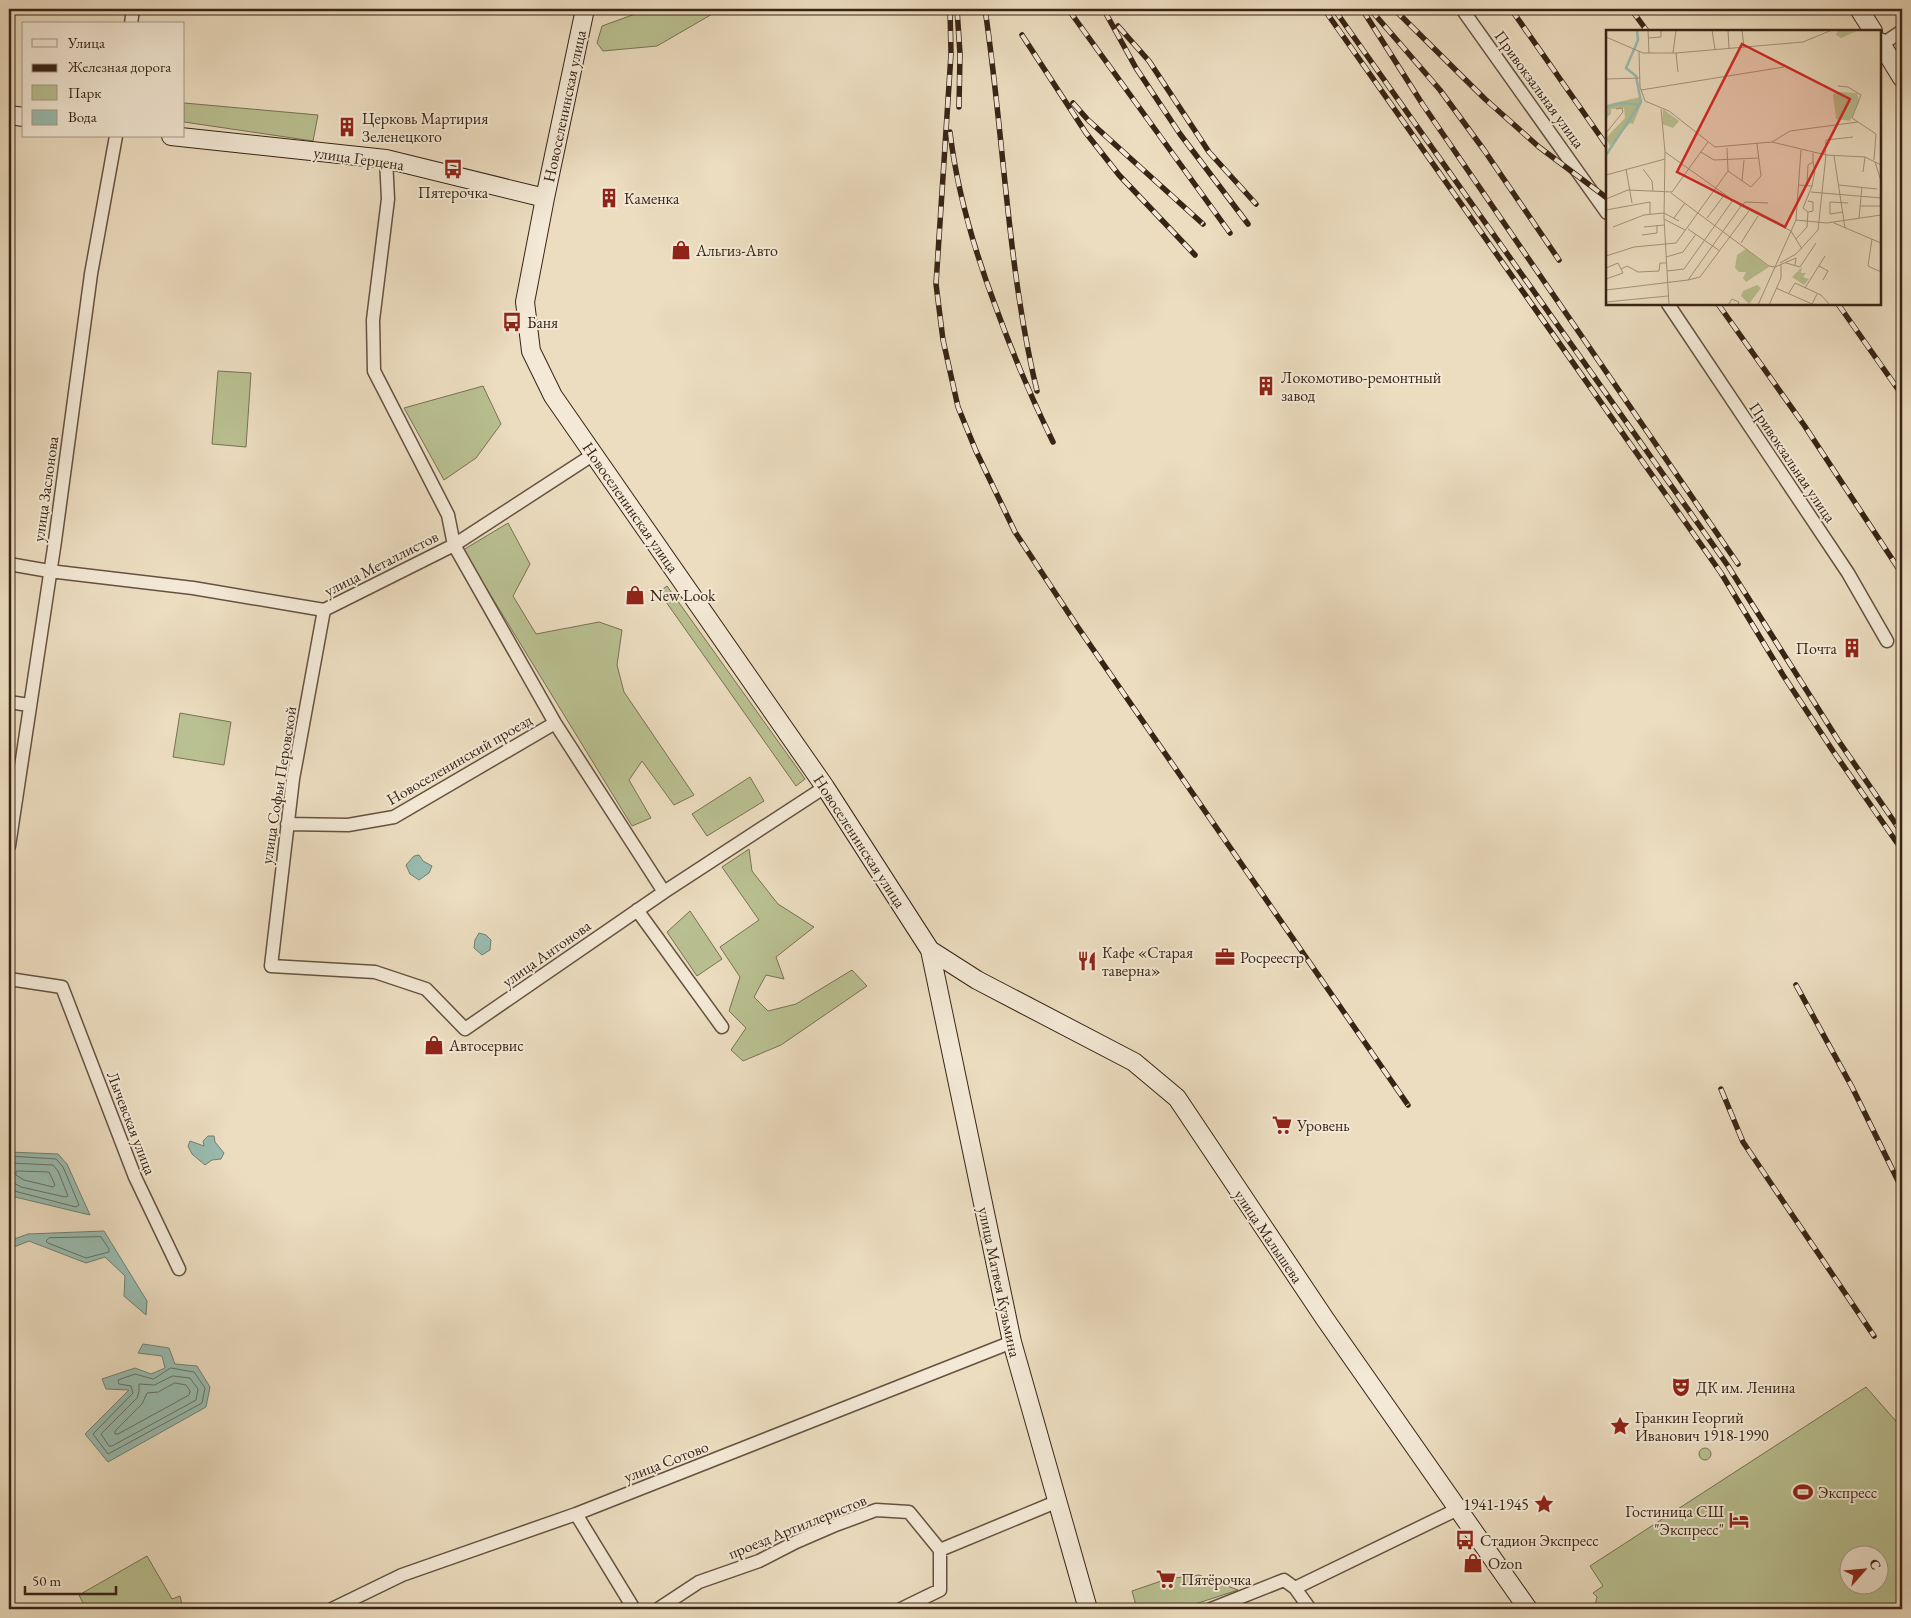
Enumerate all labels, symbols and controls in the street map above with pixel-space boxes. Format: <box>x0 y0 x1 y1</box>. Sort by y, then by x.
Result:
legend <box>22 22 185 138</box>
street label: Привокзальная улица <box>1490 26 1590 153</box>
street label: Новоселенинская улица <box>538 28 591 184</box>
inset map <box>1606 30 1881 305</box>
text: Улица <box>67 33 105 52</box>
text: Железная дорога <box>67 57 171 76</box>
text: Парк <box>68 83 101 102</box>
text: Вода <box>68 107 97 126</box>
place label: Церковь Мартирия Зеленецкого <box>362 108 488 147</box>
building icon: Церковь Мартирия Зеленецкого <box>336 116 358 138</box>
street label: улица Герцена <box>312 142 406 175</box>
bus stop icon: Пятерочка <box>442 158 464 180</box>
place label: Пятерочка <box>418 182 489 203</box>
building icon: Каменка <box>598 187 620 209</box>
place label: Каменка <box>624 188 680 209</box>
shop icon: Альгиз-Авто <box>670 239 692 261</box>
place label: Альгиз-Авто <box>695 240 778 261</box>
bus stop icon: Баня <box>501 311 523 333</box>
place label: Баня <box>527 312 558 333</box>
place label: Локомотиво-ремонтный завод <box>1281 367 1442 406</box>
building icon: Локомотиво-ремонтный завод <box>1255 375 1277 397</box>
street label: Привокзальная улица <box>1744 398 1841 527</box>
street label: улица Заслонова <box>28 434 63 543</box>
street label: Новоселенинская улица <box>578 438 684 577</box>
street label: улица Металлистов <box>321 526 442 601</box>
shop icon: New Look <box>624 584 646 606</box>
place label: New Look <box>650 585 716 606</box>
building icon: Почта <box>1841 637 1863 659</box>
place label: Почта <box>1796 638 1838 659</box>
street label: улица Софьи Перовской <box>256 704 301 866</box>
street label: Новоселенинский проезд <box>383 709 536 810</box>
street label: Новоселенинская улица <box>809 771 911 912</box>
street label: улица Антонова <box>498 915 595 992</box>
place label: Кафе «Старая таверна» <box>1102 942 1193 981</box>
office icon: Росреестр <box>1214 946 1236 968</box>
place label: Росреестр <box>1240 947 1304 968</box>
restaurant icon: Кафе «Старая таверна» <box>1076 950 1098 972</box>
shop icon: Автосервис <box>423 1034 445 1056</box>
place label: Автосервис <box>448 1035 524 1056</box>
street label: Лычевская улица <box>102 1068 161 1178</box>
supermarket icon: Уровень <box>1271 1114 1293 1136</box>
place label: Уровень <box>1296 1115 1350 1136</box>
street label: улица Малышева <box>1229 1185 1308 1288</box>
street label: улица Матвея Кузьмина <box>973 1205 1026 1360</box>
theatre icon: ДК им. Ленина <box>1670 1376 1692 1398</box>
place label: ДК им. Ленина <box>1696 1377 1796 1398</box>
place label: Гранкин Георгий Иванович 1918-1990 <box>1635 1407 1769 1446</box>
place icon: Гранкин Георгий Иванович 1918-1990 <box>1609 1415 1631 1437</box>
street label: улица Сотово <box>621 1436 712 1487</box>
sports icon: Экспресс <box>1792 1481 1814 1503</box>
place label: Экспресс <box>1818 1482 1877 1503</box>
street label: проезд Артиллеристов <box>725 1489 870 1564</box>
place icon: 1941-1945 <box>1533 1493 1555 1515</box>
place label: 1941-1945 <box>1463 1494 1529 1515</box>
place label: Гостиница СШ "Экспресс" <box>1625 1501 1724 1540</box>
hotel icon: Гостиница СШ "Экспресс" <box>1728 1509 1750 1531</box>
bus stop icon: Стадион Экспресс <box>1454 1529 1476 1551</box>
place label: Стадион Экспресс <box>1480 1530 1599 1551</box>
north arrow <box>1838 1546 1888 1596</box>
shop icon: Ozon <box>1462 1552 1484 1574</box>
place label: Ozon <box>1488 1553 1523 1574</box>
text: С <box>1865 1556 1886 1573</box>
scale bar <box>25 1563 116 1595</box>
supermarket icon: Пятёрочка <box>1155 1568 1177 1590</box>
place label: Пятёрочка <box>1181 1569 1252 1590</box>
text: 50 m <box>32 1571 61 1590</box>

